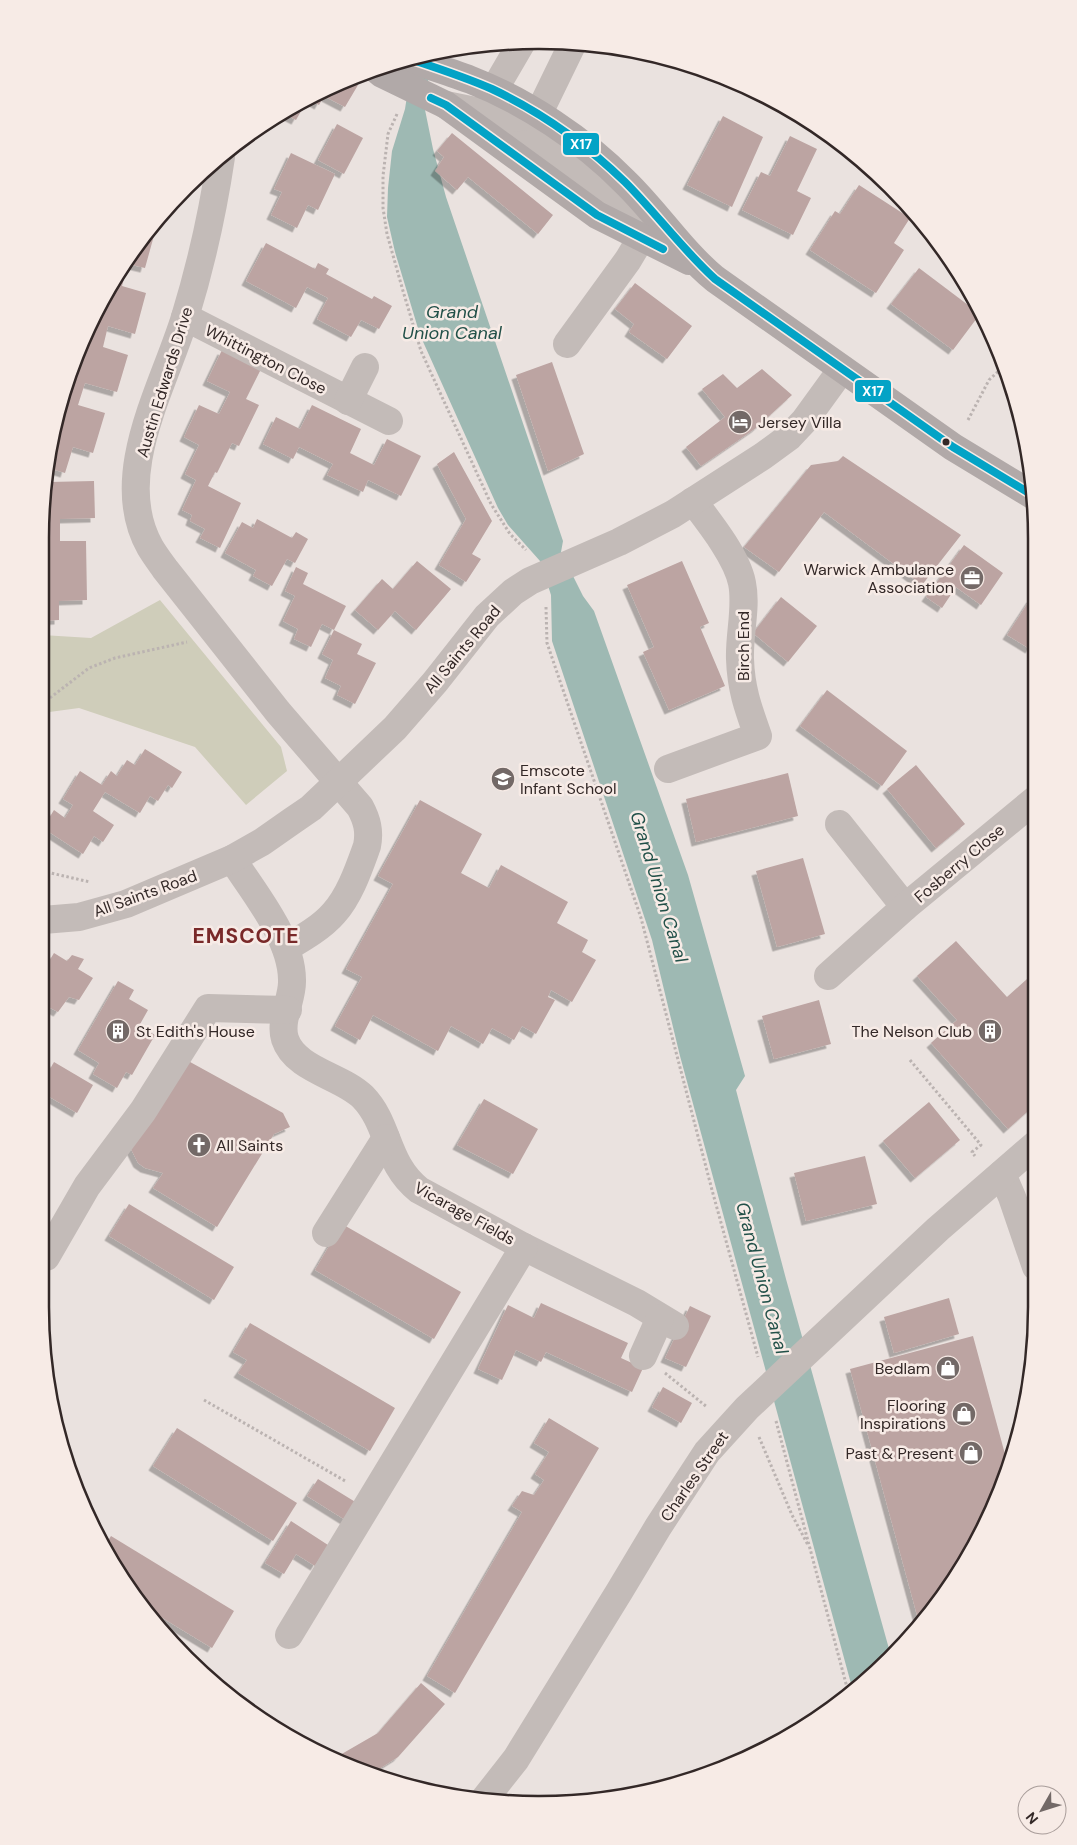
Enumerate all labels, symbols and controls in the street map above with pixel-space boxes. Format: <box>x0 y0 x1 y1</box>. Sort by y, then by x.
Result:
line badge: X17 <box>562 132 600 156</box>
text: X17 <box>570 135 592 153</box>
water label: Grand Union Canal <box>402 300 503 345</box>
street label: Austin Edwards Drive <box>132 304 197 460</box>
street label: Whittington Close <box>201 320 330 399</box>
line badge: X17 <box>854 379 892 403</box>
text: X17 <box>862 382 884 400</box>
hotel icon: Jersey Villa <box>727 409 753 435</box>
place label: Jersey Villa <box>758 412 841 433</box>
unlabelled marker <box>941 437 951 447</box>
place label: Warwick Ambulance Association <box>803 559 954 598</box>
office icon: Warwick Ambulance Association <box>959 565 985 591</box>
street label: All Saints Road <box>419 601 505 698</box>
street label: Birch End <box>733 611 754 681</box>
place label: Emscote Infant School <box>520 760 617 799</box>
school or university icon: Emscote Infant School <box>490 766 516 792</box>
water label: Grand Union Canal <box>625 809 694 966</box>
street label: Fosberry Close <box>910 820 1009 907</box>
street label: All Saints Road <box>90 865 200 922</box>
district label: EMSCOTE <box>193 922 299 950</box>
building icon: St Edith's House <box>105 1018 131 1044</box>
building icon: The Nelson Club <box>977 1018 1003 1044</box>
place label: St Edith's House <box>136 1021 255 1042</box>
place label: The Nelson Club <box>852 1021 972 1042</box>
church icon: All Saints <box>186 1132 212 1158</box>
place label: All Saints <box>216 1135 283 1156</box>
street label: Vicarage Fields <box>411 1177 519 1250</box>
water label: Grand Union Canal <box>730 1199 794 1358</box>
shop icon: Bedlam <box>935 1355 961 1381</box>
place label: Bedlam <box>875 1358 930 1379</box>
place label: Flooring Inspirations <box>860 1395 946 1434</box>
shop icon: Flooring Inspirations <box>951 1401 977 1427</box>
street label: Charles Street <box>656 1427 733 1526</box>
shop icon: Past & Present <box>958 1440 984 1466</box>
place label: Past & Present <box>846 1443 954 1464</box>
north arrow <box>1017 1785 1067 1835</box>
text: N <box>1022 1809 1042 1828</box>

